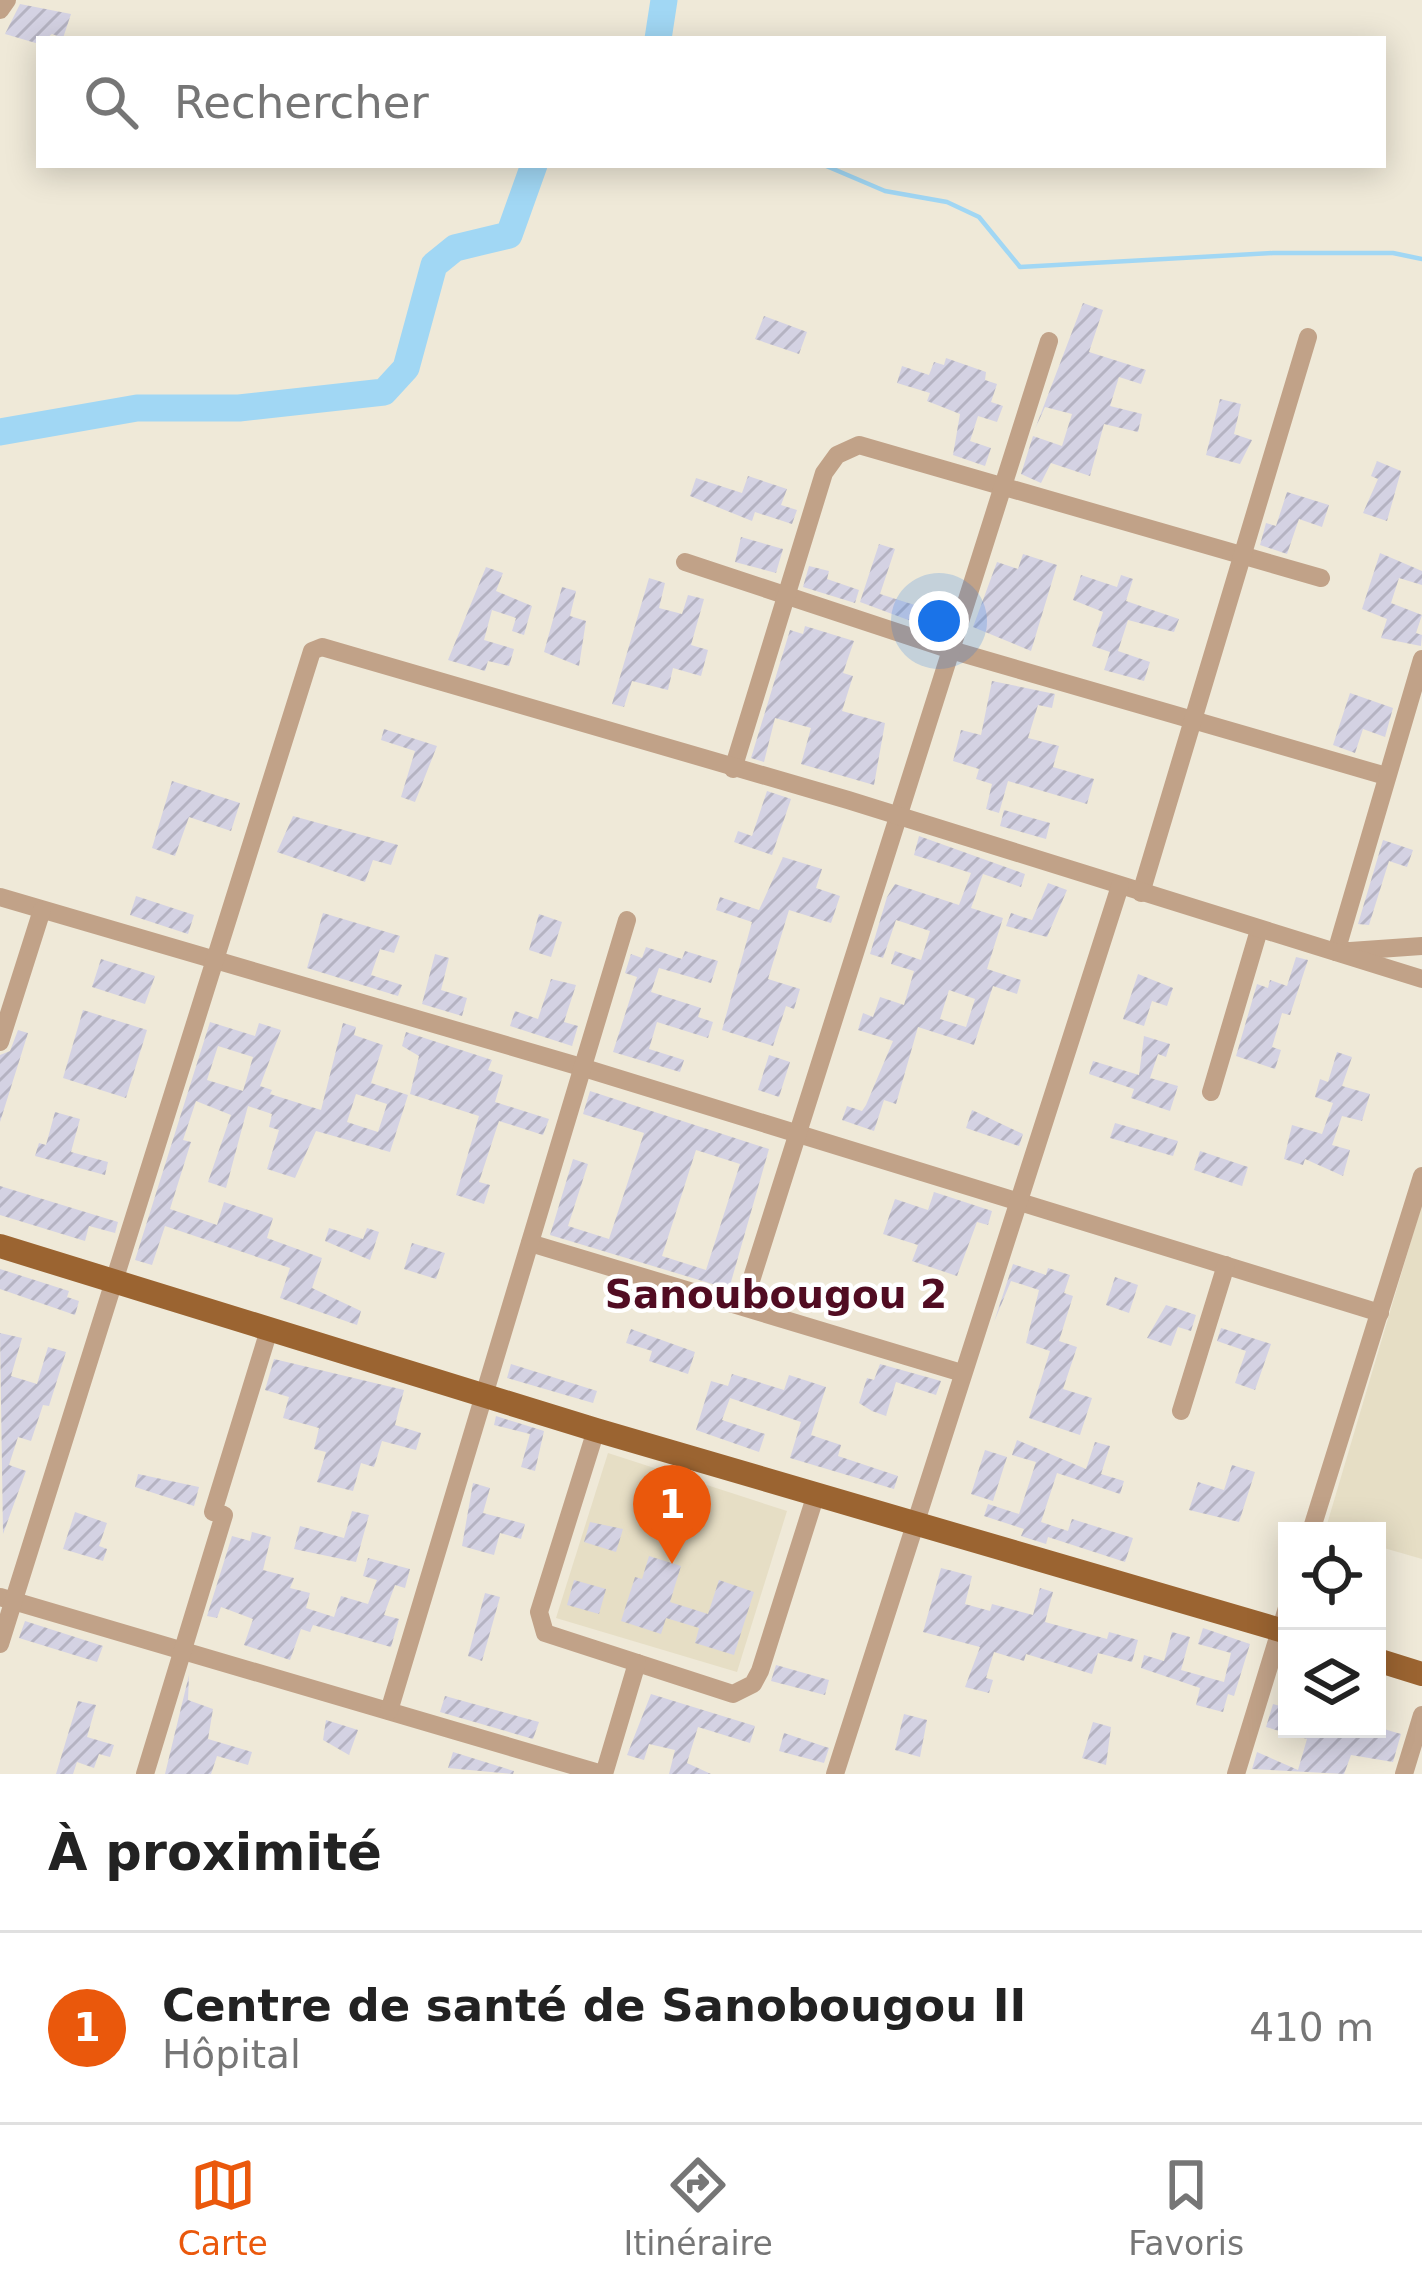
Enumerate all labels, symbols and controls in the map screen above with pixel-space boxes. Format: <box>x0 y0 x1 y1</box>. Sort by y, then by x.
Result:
search box <box>36 36 1386 168</box>
icon: search <box>78 69 144 135</box>
text: Rechercher <box>174 76 429 129</box>
your location <box>909 591 969 651</box>
district label: Sanoubougou 2 <box>605 1272 947 1317</box>
pin: 1 <box>633 1465 711 1564</box>
map controls <box>1278 1522 1386 1738</box>
button: locate <box>1278 1522 1386 1630</box>
button: layers <box>1278 1630 1386 1738</box>
text: À proximité <box>48 1823 382 1882</box>
text: Centre de santé de Sanobougou II <box>162 1979 1026 2032</box>
text: 1 <box>73 2005 101 2050</box>
text: 410 m <box>1249 2005 1374 2050</box>
text: Hôpital <box>162 2032 301 2077</box>
tab: Carte <box>178 2152 268 2263</box>
tab: Itinéraire <box>624 2152 773 2263</box>
tab: Favoris <box>1128 2152 1244 2263</box>

